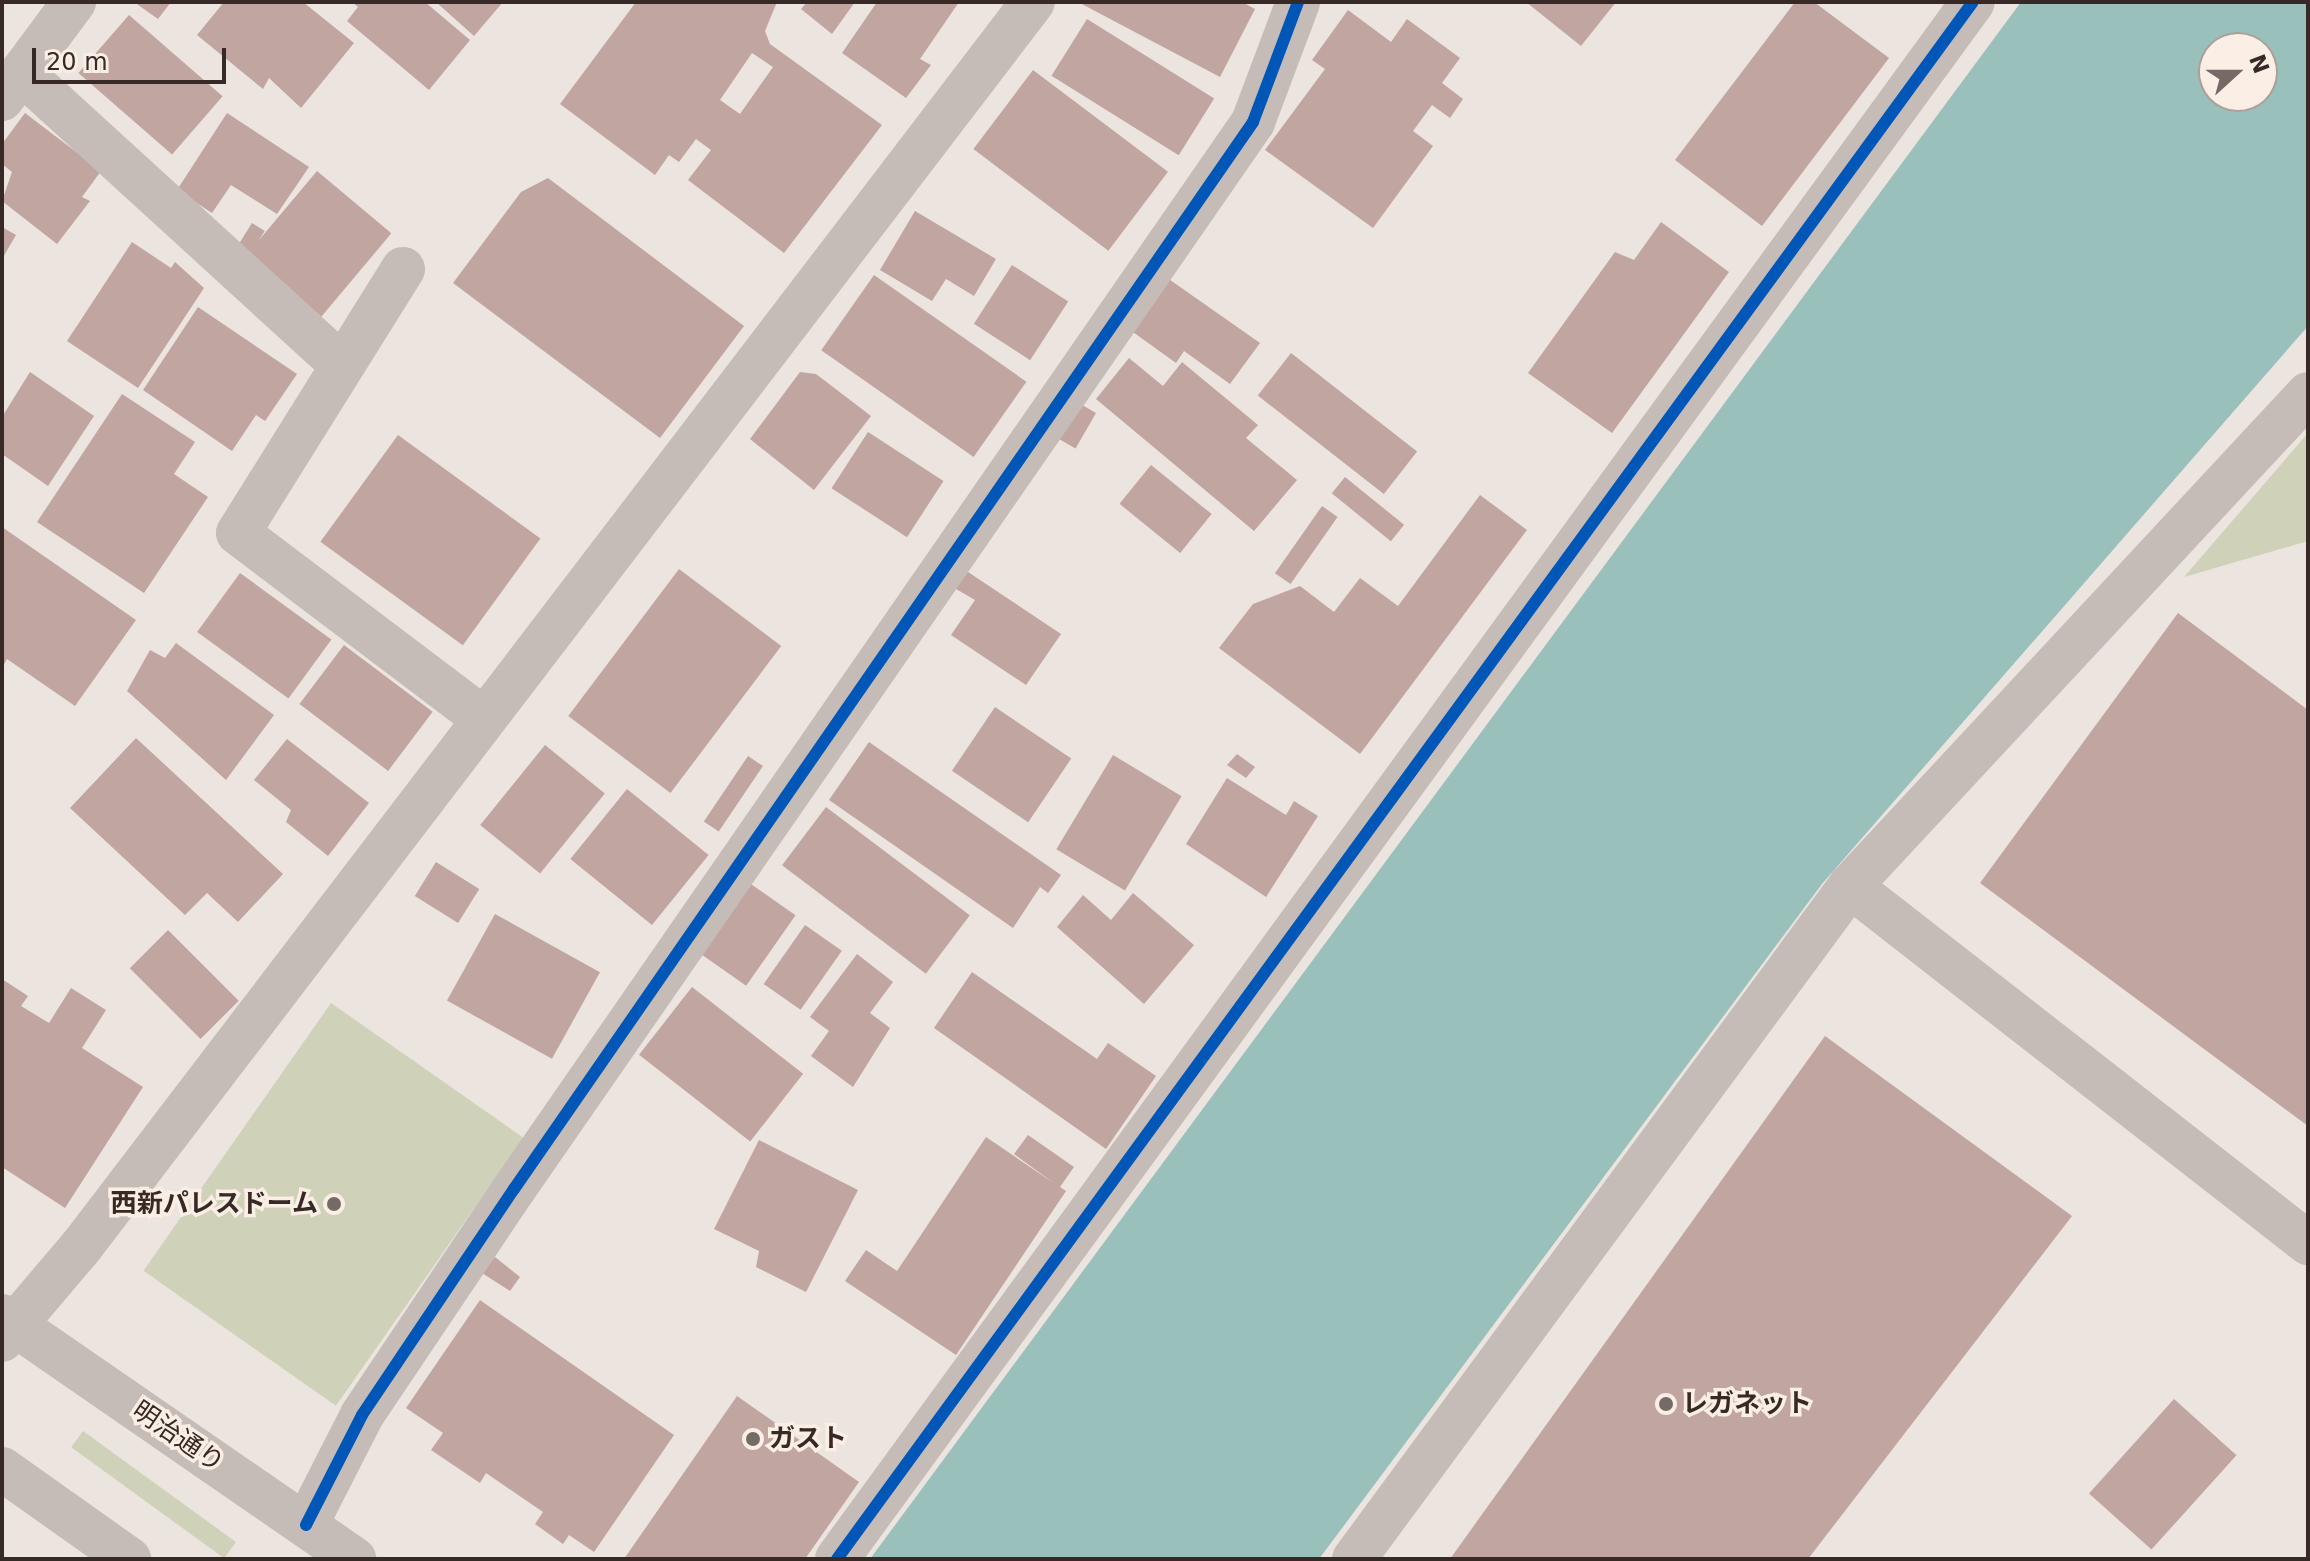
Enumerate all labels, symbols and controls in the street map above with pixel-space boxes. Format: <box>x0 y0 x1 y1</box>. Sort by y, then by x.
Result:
scale bar <box>36 32 230 82</box>
north arrow <box>2198 32 2278 112</box>
text: 20 m <box>46 48 108 76</box>
text: N <box>2244 51 2274 77</box>
place label: 西新パレスドーム <box>110 1188 318 1220</box>
marker: 西新パレスドーム <box>325 1195 343 1213</box>
place label: レガネット <box>1682 1388 1812 1420</box>
street label: 明治通り <box>126 1395 230 1479</box>
marker: レガネット <box>1657 1395 1675 1413</box>
place label: ガスト <box>769 1423 847 1455</box>
marker: ガスト <box>744 1430 762 1448</box>

